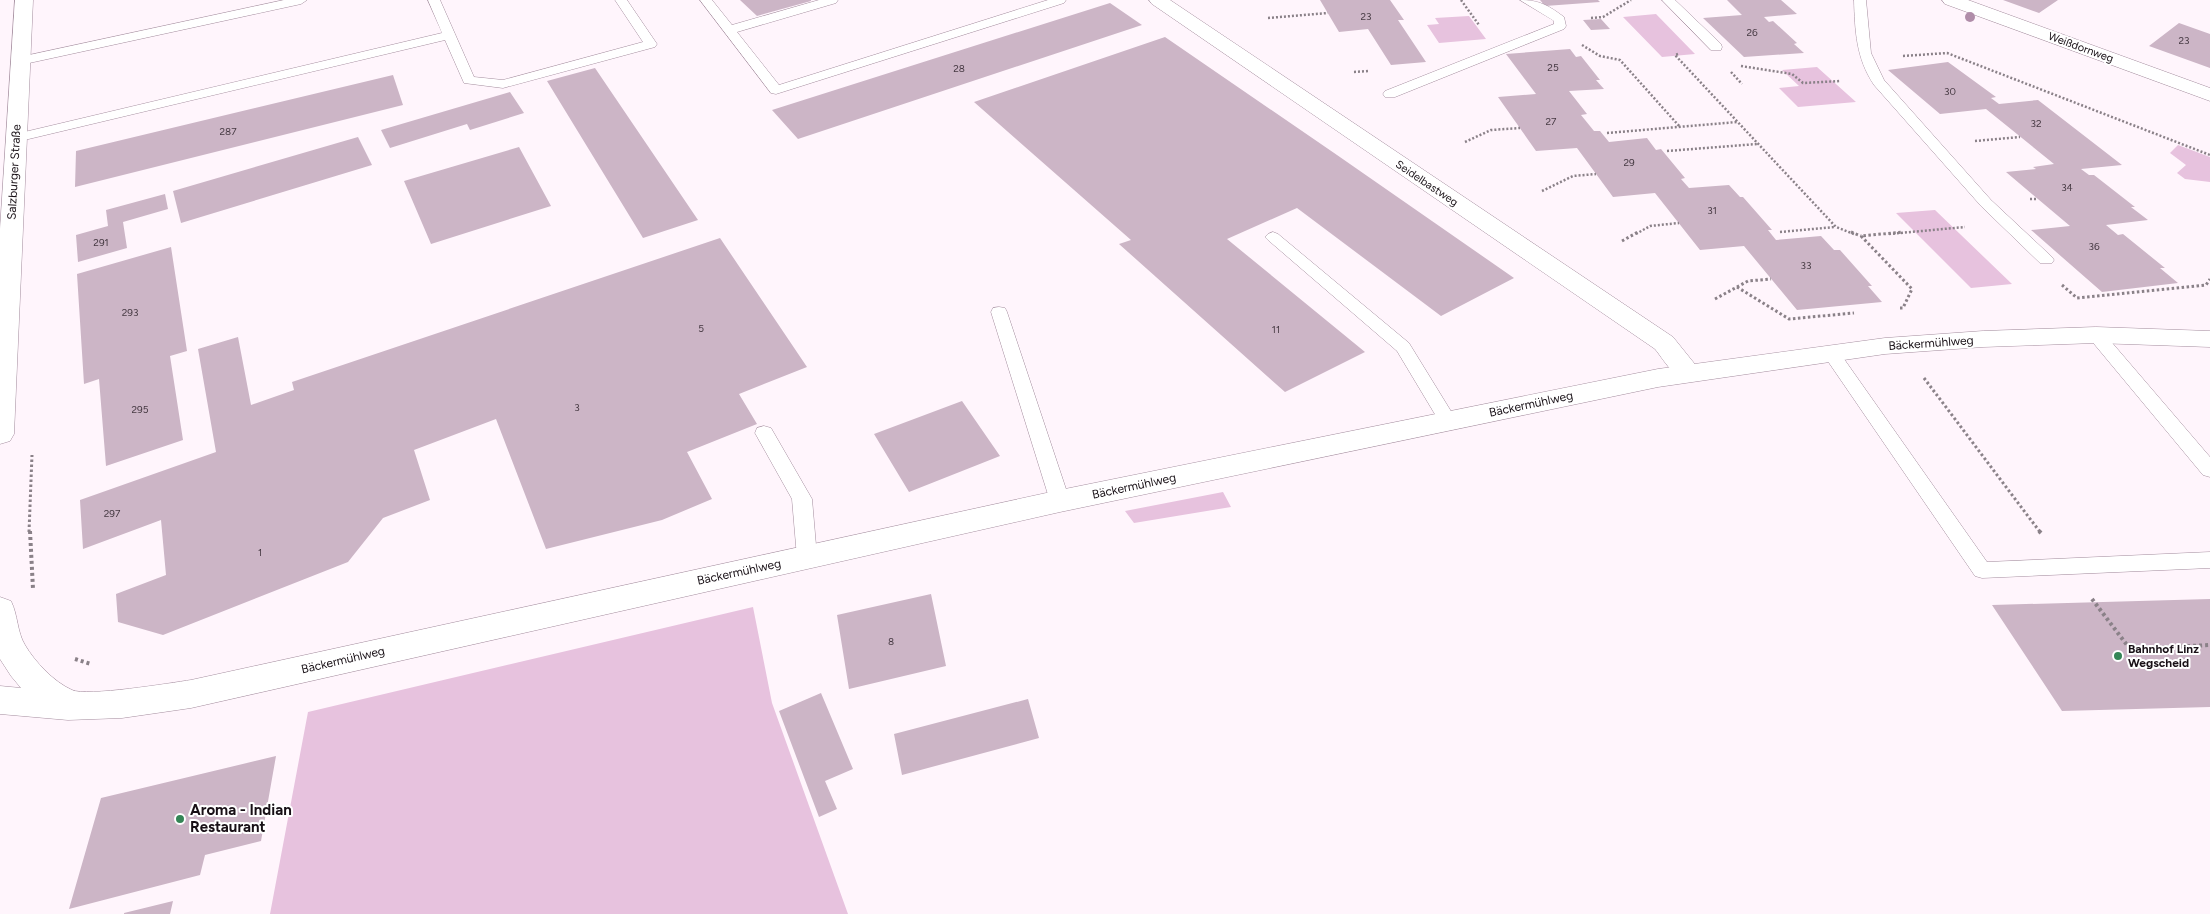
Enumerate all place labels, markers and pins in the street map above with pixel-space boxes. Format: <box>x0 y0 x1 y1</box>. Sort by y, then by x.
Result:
place label: Bahnhof Linz Wegscheid <box>2128 642 2199 670</box>
marker: Bahnhof Linz Wegscheid <box>2112 650 2124 662</box>
place label: Aroma - Indian Restaurant <box>190 801 292 836</box>
marker: Aroma - Indian Restaurant <box>174 813 186 825</box>

